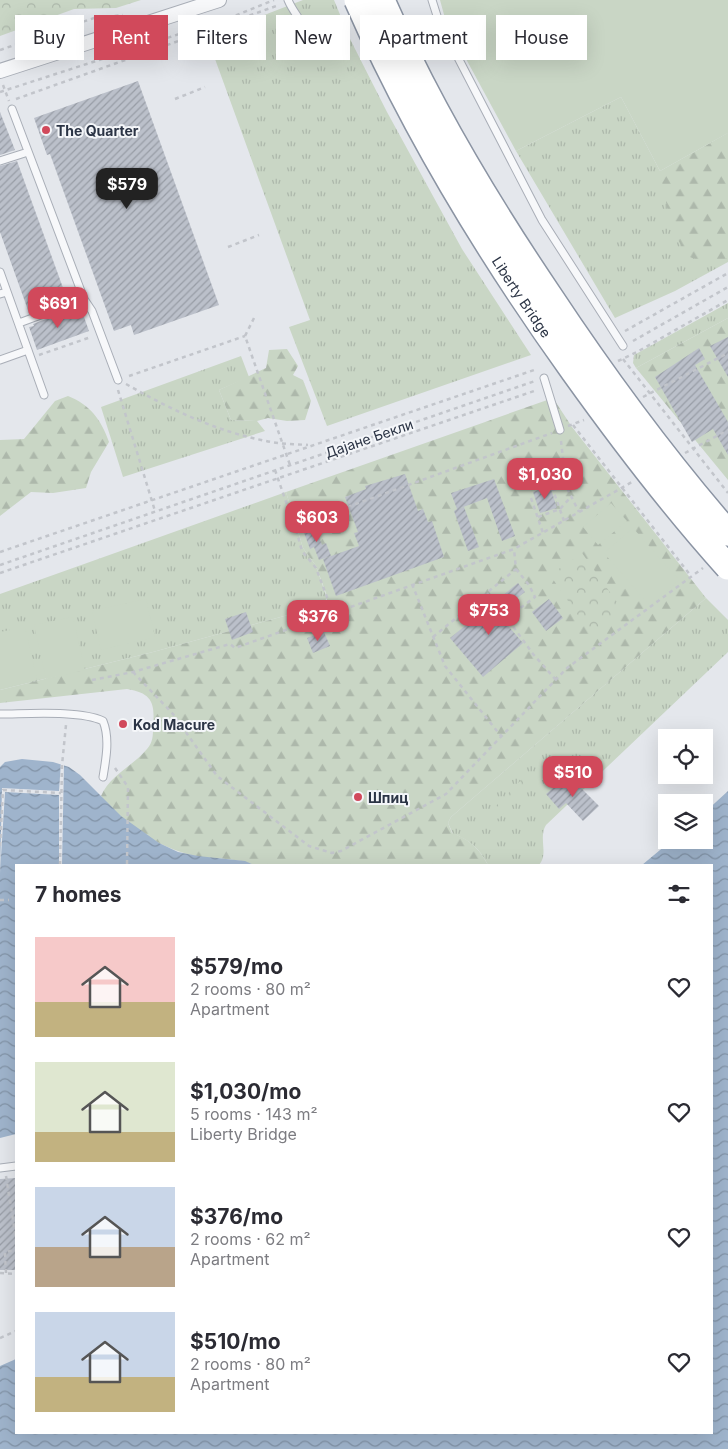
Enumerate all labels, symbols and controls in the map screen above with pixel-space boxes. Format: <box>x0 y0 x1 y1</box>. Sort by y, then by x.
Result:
chip: Buy <box>15 15 84 60</box>
chip: Rent <box>94 15 168 60</box>
chip: Filters <box>178 15 266 60</box>
chip: New <box>276 15 350 60</box>
chip: Apartment <box>360 15 486 60</box>
chip: House <box>496 15 587 60</box>
place label: The Quarter <box>56 122 139 139</box>
marker: The Quarter <box>40 124 52 136</box>
pin: $579 <box>97 168 157 210</box>
text: $579 <box>107 174 147 194</box>
street label: Liberty Bridge <box>489 253 555 340</box>
pin: $691 <box>28 286 88 329</box>
text: $691 <box>39 293 77 313</box>
street label: Дајане Бекли <box>323 415 415 461</box>
pin: $1,030 <box>504 458 586 500</box>
text: $1,030 <box>518 464 572 484</box>
pin: $603 <box>287 500 347 543</box>
text: $603 <box>296 507 338 527</box>
pin: $753 <box>459 594 519 636</box>
pin: $376 <box>288 600 348 642</box>
text: $753 <box>469 600 509 620</box>
text: $376 <box>298 606 338 626</box>
place label: Kod Macure <box>133 716 215 733</box>
marker: Kod Macure <box>117 718 129 730</box>
map controls <box>658 729 713 849</box>
button: locate <box>658 729 713 784</box>
pin: $510 <box>543 756 603 798</box>
text: $510 <box>554 762 592 782</box>
place label: Шпиц <box>368 789 408 806</box>
marker: Шпиц <box>352 791 364 803</box>
button: layers <box>658 794 713 849</box>
icon: filters <box>665 880 693 908</box>
text: 7 homes <box>35 882 122 907</box>
text: $579/mo <box>190 954 283 979</box>
icon: home <box>75 957 135 1017</box>
icon: heart <box>665 973 693 1001</box>
text: 2 rooms · 80 m² <box>190 979 311 999</box>
text: Apartment <box>190 999 270 1019</box>
text: $1,030/mo <box>190 1079 301 1104</box>
icon: home <box>75 1082 135 1142</box>
icon: heart <box>665 1098 693 1126</box>
text: 5 rooms · 143 m² <box>190 1104 318 1124</box>
text: Liberty Bridge <box>190 1124 297 1144</box>
text: $376/mo <box>190 1204 283 1229</box>
icon: home <box>75 1207 135 1267</box>
icon: heart <box>665 1223 693 1251</box>
text: 2 rooms · 62 m² <box>190 1229 311 1249</box>
text: Apartment <box>190 1249 270 1269</box>
text: $510/mo <box>190 1329 281 1354</box>
icon: home <box>75 1332 135 1392</box>
icon: heart <box>665 1348 693 1376</box>
text: 2 rooms · 80 m² <box>190 1354 311 1374</box>
text: Apartment <box>190 1374 270 1394</box>

